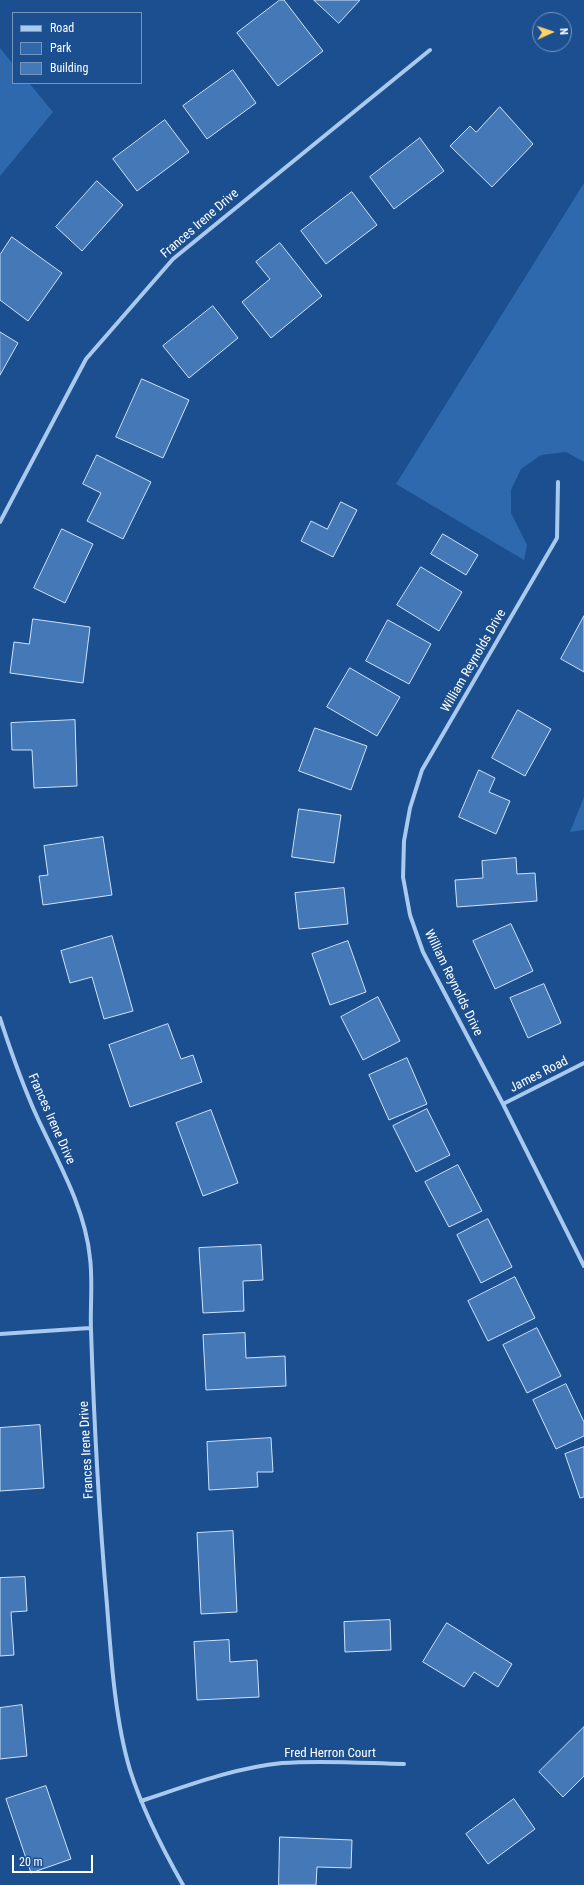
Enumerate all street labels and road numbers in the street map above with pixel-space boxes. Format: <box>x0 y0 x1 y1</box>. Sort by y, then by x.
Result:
street label: Frances Irene Drive <box>158 186 242 262</box>
street label: William Reynolds Drive <box>438 607 510 715</box>
street label: William Reynolds Drive <box>421 927 485 1039</box>
street label: James Road <box>507 1054 571 1096</box>
street label: Frances Irene Drive <box>24 1071 78 1167</box>
street label: Frances Irene Drive <box>77 1401 97 1499</box>
street label: Fred Herron Court <box>284 1746 376 1762</box>

